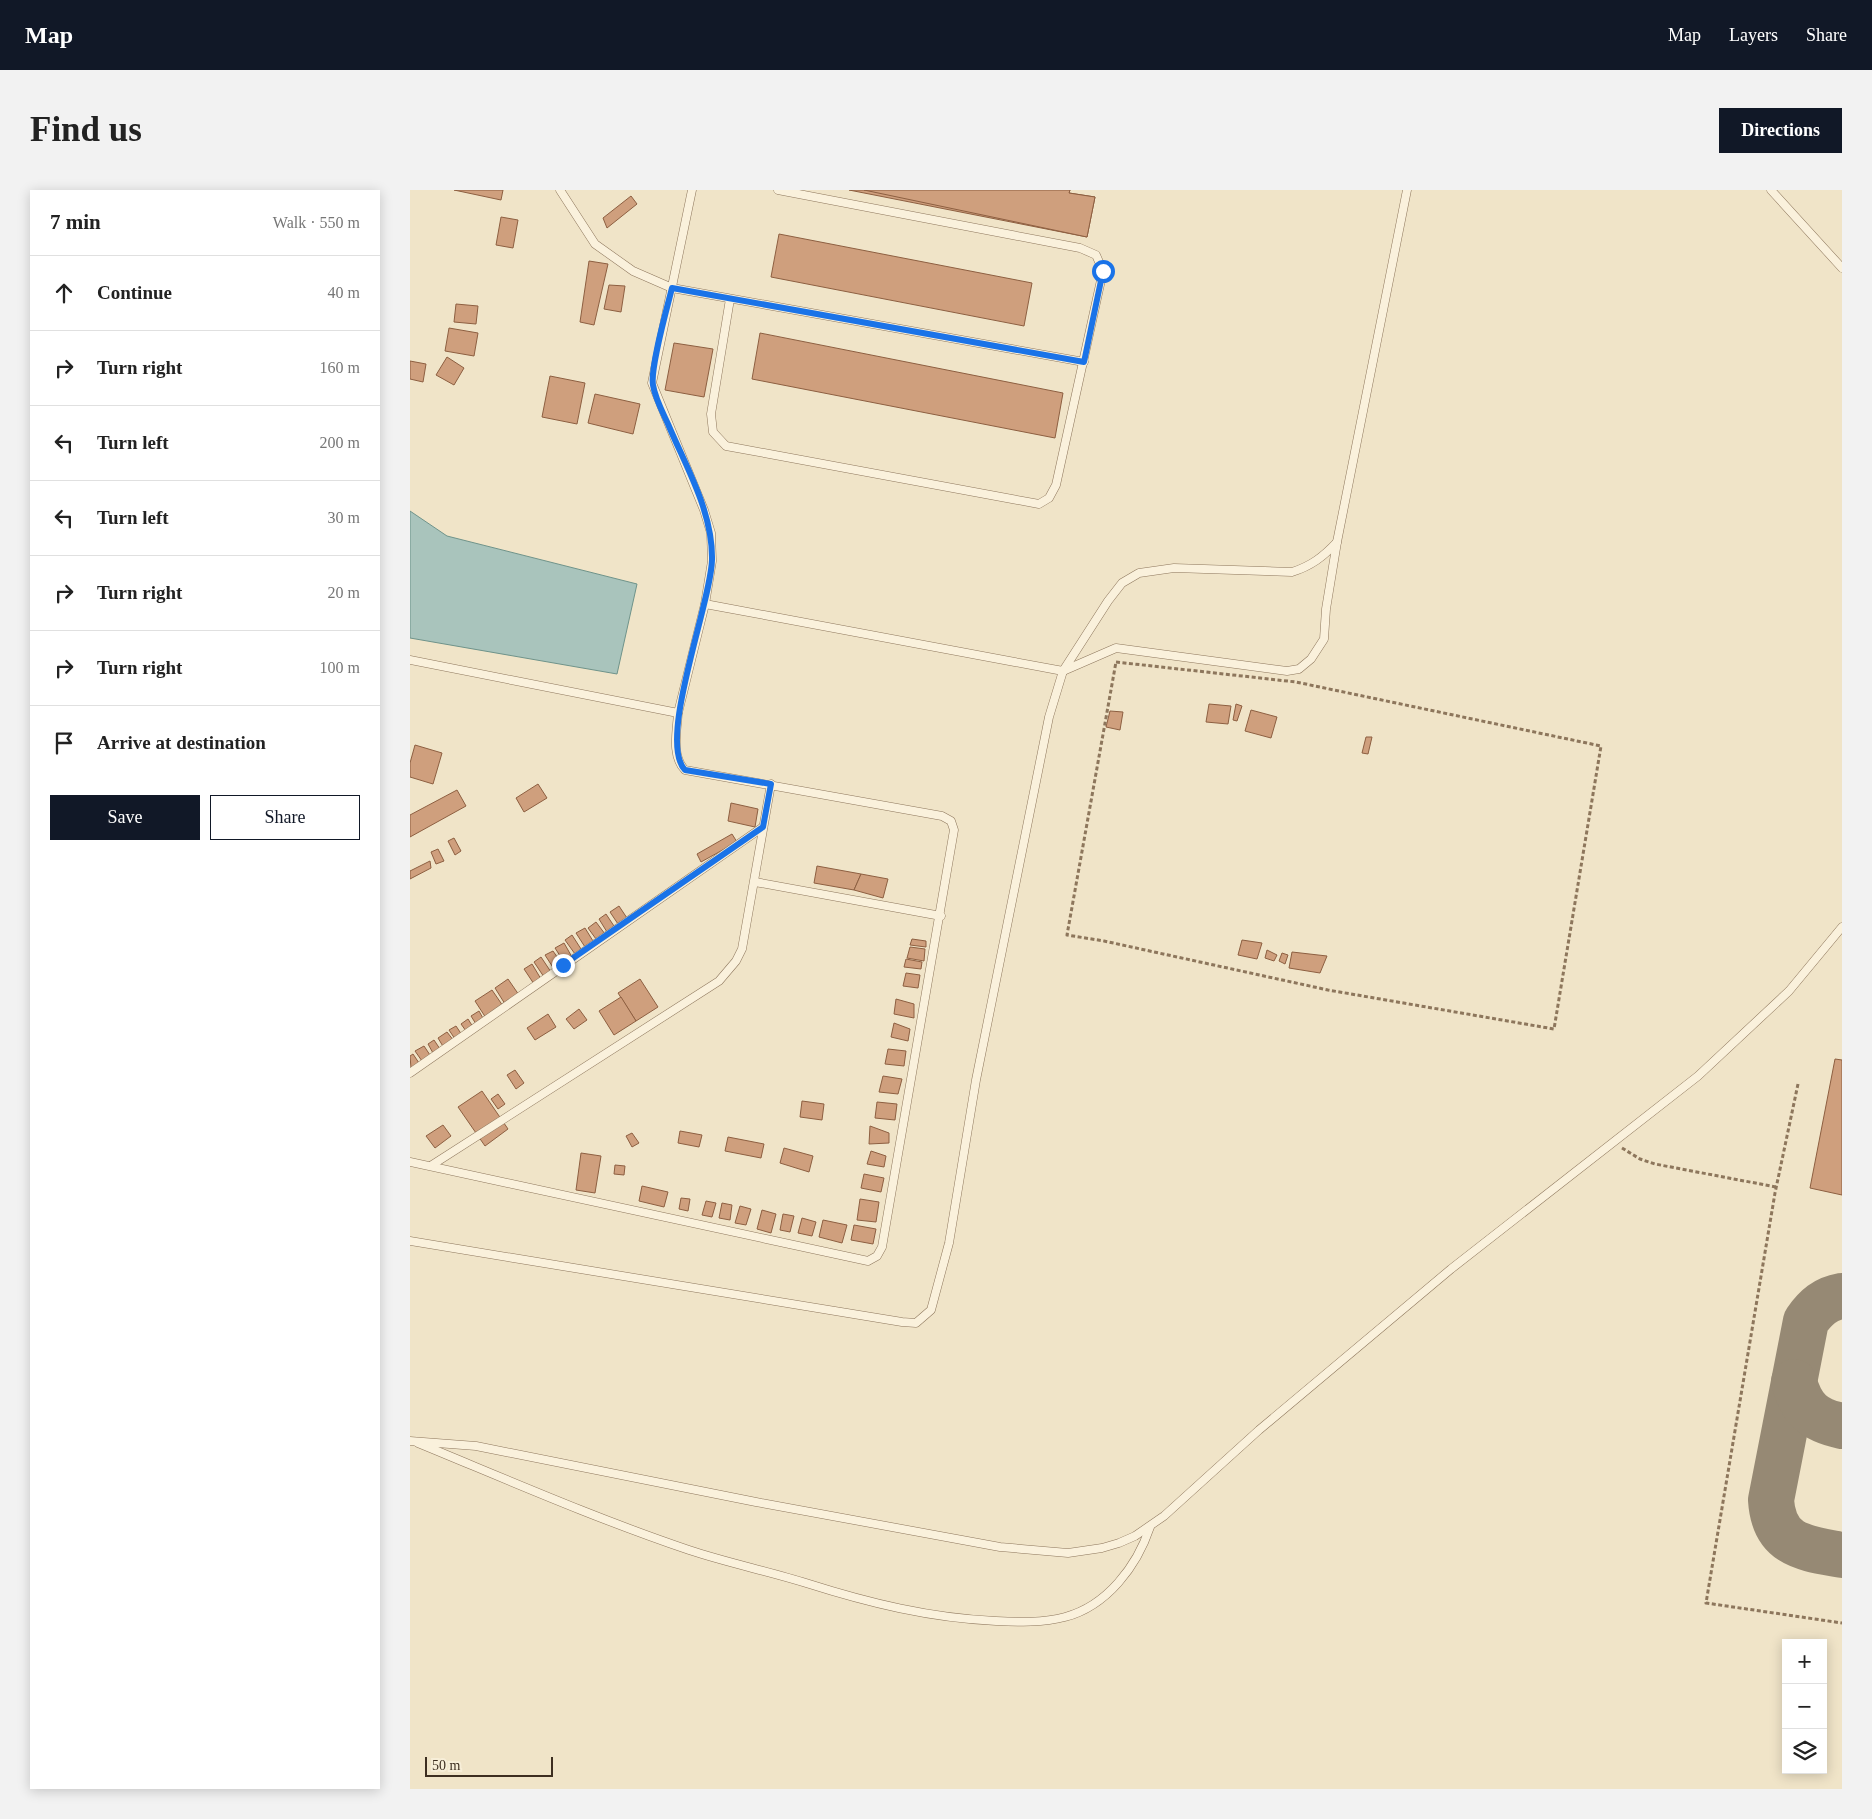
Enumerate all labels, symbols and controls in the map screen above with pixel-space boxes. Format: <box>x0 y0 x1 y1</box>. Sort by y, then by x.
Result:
text: Map <box>25 22 73 48</box>
text: Map <box>1668 25 1701 45</box>
text: Layers <box>1729 25 1778 45</box>
text: Share <box>1806 25 1847 45</box>
button: Directions <box>1719 108 1842 153</box>
text: Find us <box>30 110 142 149</box>
text: 7 min <box>50 210 101 234</box>
text: Walk · 550 m <box>273 214 360 231</box>
route start <box>1092 260 1115 283</box>
icon: ahead <box>50 279 78 307</box>
text: Continue <box>97 282 172 303</box>
text: 40 m <box>328 284 360 301</box>
icon: right <box>50 354 78 382</box>
text: Turn right <box>97 357 182 378</box>
text: 160 m <box>320 359 360 376</box>
icon: left <box>50 429 78 457</box>
text: Turn left <box>97 432 169 453</box>
text: 200 m <box>320 434 360 451</box>
icon: left <box>50 504 78 532</box>
text: Turn left <box>97 507 169 528</box>
text: 30 m <box>328 509 360 526</box>
icon: right <box>50 579 78 607</box>
text: Turn right <box>97 582 182 603</box>
text: 20 m <box>328 584 360 601</box>
icon: right <box>50 654 78 682</box>
text: Turn right <box>97 657 182 678</box>
text: 100 m <box>320 659 360 676</box>
icon: arrive <box>50 729 78 757</box>
text: Arrive at destination <box>97 732 266 753</box>
button: Save <box>50 795 200 840</box>
button: Share <box>210 795 360 840</box>
route end <box>552 954 575 977</box>
map controls <box>1782 1639 1827 1774</box>
button: + <box>1782 1639 1827 1684</box>
button: − <box>1782 1684 1827 1729</box>
button: layers <box>1782 1729 1827 1774</box>
scale bar <box>425 1754 552 1777</box>
text: 50 m <box>432 1758 460 1773</box>

